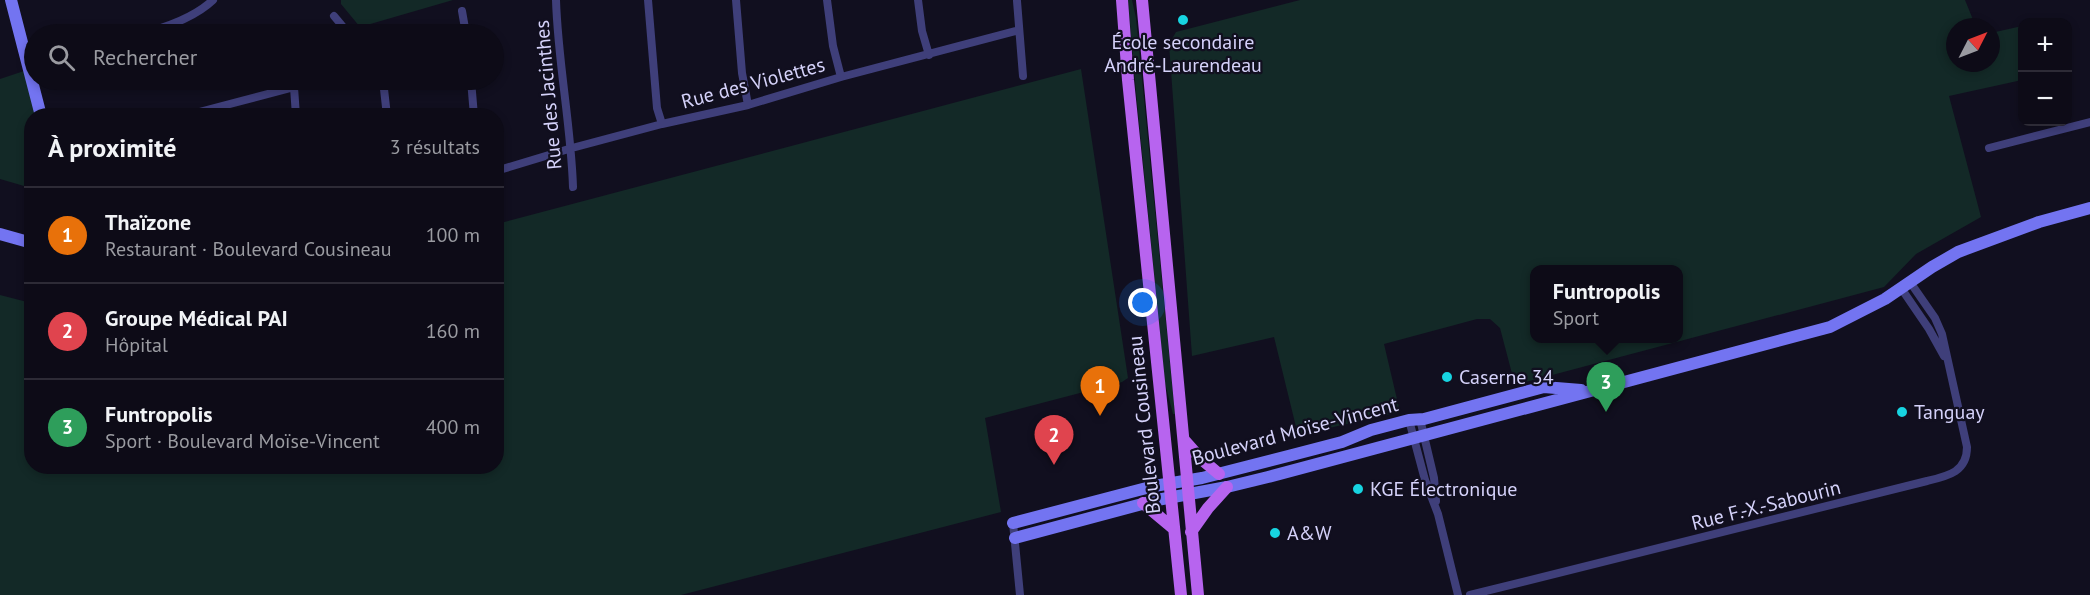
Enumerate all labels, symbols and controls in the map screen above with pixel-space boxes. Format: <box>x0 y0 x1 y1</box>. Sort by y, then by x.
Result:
marker: École secondaire André-Laurendeau <box>1176 13 1190 27</box>
north arrow <box>1946 18 2000 72</box>
map controls <box>2018 18 2072 126</box>
button: + <box>2018 18 2072 72</box>
street label: Rue des Jacinthes <box>529 19 567 171</box>
search box <box>24 24 504 90</box>
place label: École secondaire André-Laurendeau <box>1104 29 1262 78</box>
icon: search <box>45 41 78 74</box>
text: Rechercher <box>93 43 197 71</box>
street label: Rue des Violettes <box>678 51 828 115</box>
button: − <box>2018 72 2072 126</box>
text: À proximité <box>48 131 176 164</box>
text: 3 résultats <box>390 134 480 160</box>
text: Thaïzone <box>105 208 191 236</box>
text: 1 <box>62 222 73 248</box>
text: 100 m <box>426 222 480 248</box>
text: Restaurant · Boulevard Cousineau <box>105 236 391 262</box>
popup <box>1530 265 1683 343</box>
text: Funtropolis <box>1553 277 1660 305</box>
your location <box>1128 288 1157 317</box>
text: Groupe Médical PAI <box>105 304 288 332</box>
text: Sport <box>1553 305 1599 331</box>
text: 2 <box>62 318 73 344</box>
text: 160 m <box>426 318 480 344</box>
text: Hôpital <box>105 332 168 358</box>
street label: Boulevard Cousineau <box>1122 335 1166 515</box>
pin: 3 <box>1586 362 1626 412</box>
place label: Caserne 34 <box>1459 364 1554 390</box>
pin: 1 <box>1080 366 1120 416</box>
marker: Caserne 34 <box>1440 370 1454 384</box>
street label: Boulevard Moïse-Vincent <box>1189 391 1401 471</box>
place label: Tanguay <box>1914 399 1985 425</box>
text: Funtropolis <box>105 400 213 428</box>
marker: Tanguay <box>1895 405 1909 419</box>
text: 3 <box>62 414 73 440</box>
text: 400 m <box>426 414 480 440</box>
pin: 2 <box>1034 416 1074 465</box>
text: Sport · Boulevard Moïse-Vincent <box>105 428 380 454</box>
street label: Rue F.-X.-Sabourin <box>1689 474 1843 536</box>
place label: KGE Électronique <box>1370 476 1517 502</box>
marker: KGE Électronique <box>1351 482 1365 496</box>
place label: A&W <box>1287 520 1332 546</box>
marker: A&W <box>1268 526 1282 540</box>

